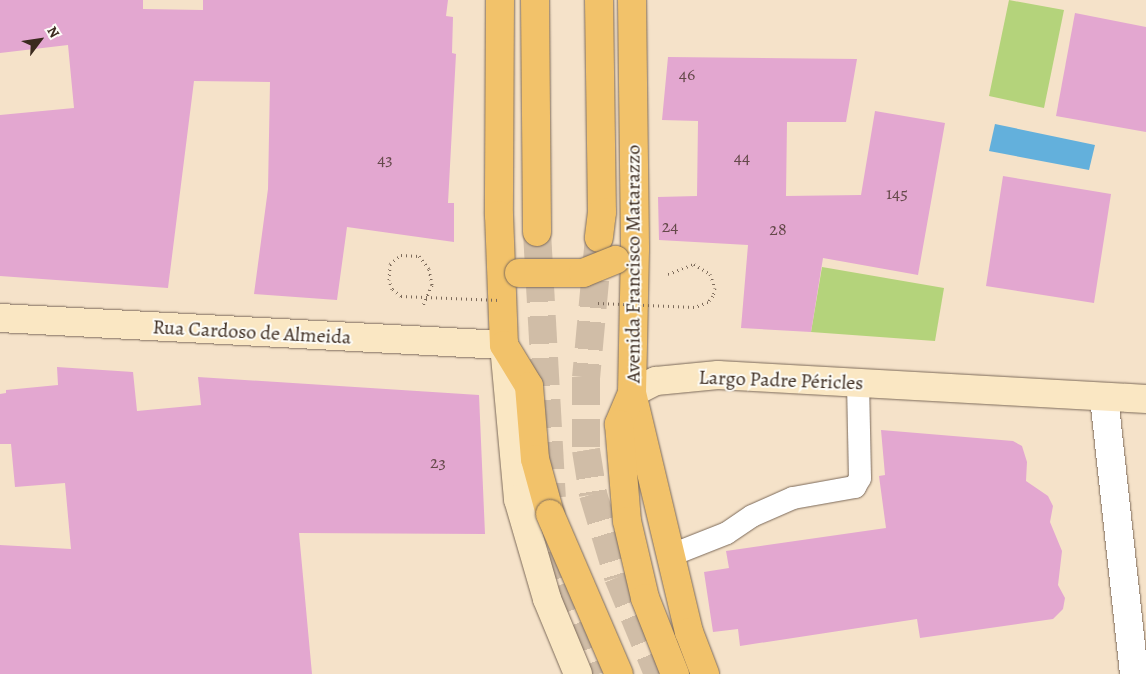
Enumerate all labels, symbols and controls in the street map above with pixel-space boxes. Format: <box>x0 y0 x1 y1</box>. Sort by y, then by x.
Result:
north arrow <box>15 15 65 65</box>
text: N <box>43 23 64 41</box>
house number: 46 <box>679 63 695 85</box>
street label: Avenida Francisco Matarazzo <box>621 145 645 383</box>
house number: 44 <box>734 146 750 168</box>
house number: 43 <box>377 148 393 170</box>
house number: 145 <box>886 182 908 204</box>
house number: 24 <box>662 215 678 237</box>
house number: 28 <box>769 218 787 240</box>
street label: Rua Cardoso de Almeida <box>152 315 352 349</box>
street label: Largo Padre Péricles <box>698 365 864 395</box>
house number: 23 <box>430 451 446 473</box>

